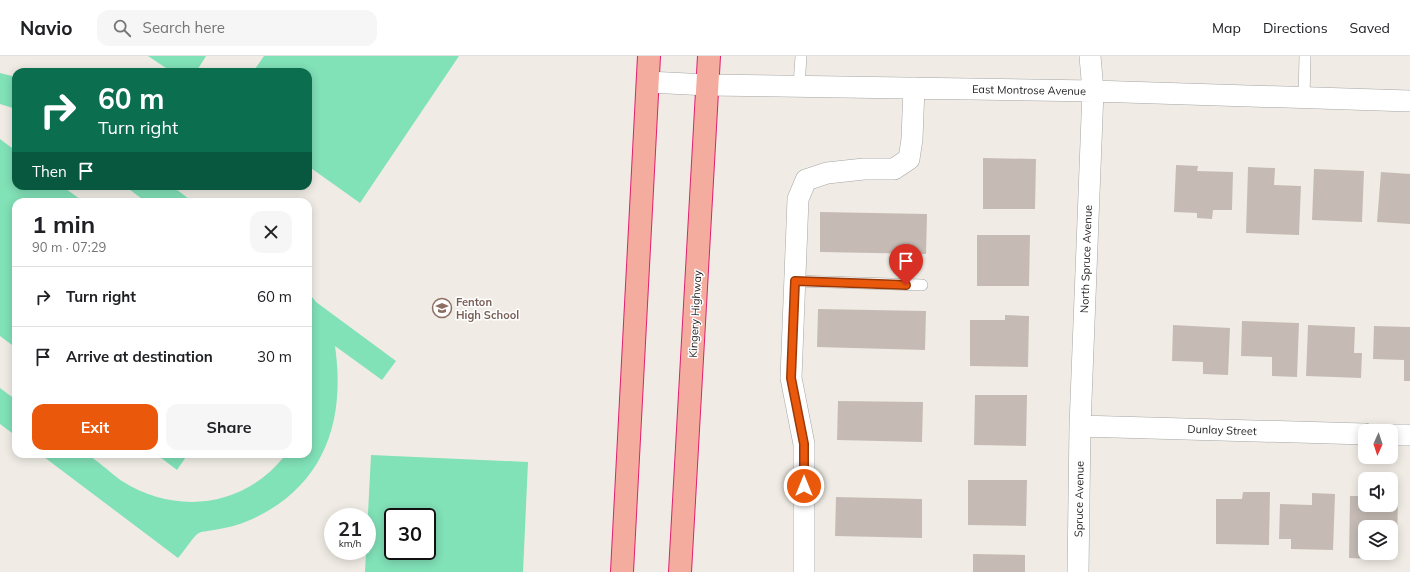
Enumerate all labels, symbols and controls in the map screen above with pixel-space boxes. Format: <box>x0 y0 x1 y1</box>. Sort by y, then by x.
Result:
search box <box>97 10 377 46</box>
text: Navio <box>20 16 73 40</box>
icon: search <box>111 17 133 39</box>
text: Search here <box>143 18 225 37</box>
text: Map <box>1212 19 1241 37</box>
text: Directions <box>1263 19 1328 37</box>
text: Saved <box>1350 19 1390 37</box>
text: 60 m <box>98 81 164 116</box>
street label: East Montrose Avenue <box>972 82 1086 98</box>
icon: right <box>32 84 84 136</box>
text: Turn right <box>98 116 178 139</box>
icon: arrive <box>75 160 97 182</box>
text: Then <box>32 162 67 181</box>
street label: North Spruce Avenue <box>1077 205 1095 313</box>
text: 1 min <box>32 209 95 239</box>
button: close <box>250 211 292 253</box>
text: 90 m · 07:29 <box>32 239 106 255</box>
pin <box>889 244 923 285</box>
icon: arrive <box>895 250 917 272</box>
street label: Kingery Highway <box>686 270 704 358</box>
icon: right <box>32 286 54 308</box>
text: Turn right <box>66 287 136 306</box>
text: 60 m <box>257 287 292 306</box>
place label: Fenton High School <box>456 295 519 322</box>
school or university icon: Fenton High School <box>431 297 453 319</box>
icon: arrive <box>32 346 54 368</box>
text: Arrive at destination <box>66 347 213 366</box>
text: 30 m <box>257 347 292 366</box>
button: Exit <box>32 404 158 450</box>
button: Share <box>166 404 292 450</box>
street label: Dunlay Street <box>1187 422 1257 438</box>
north arrow <box>1358 424 1398 464</box>
map controls <box>1358 424 1398 560</box>
street label: Spruce Avenue <box>1071 461 1087 537</box>
position arrow <box>783 465 825 507</box>
button: sound <box>1358 472 1398 512</box>
speed limit sign: 30 <box>384 508 436 560</box>
text: 21 <box>338 516 362 541</box>
button: layers <box>1358 520 1398 560</box>
text: km/h <box>339 537 361 550</box>

